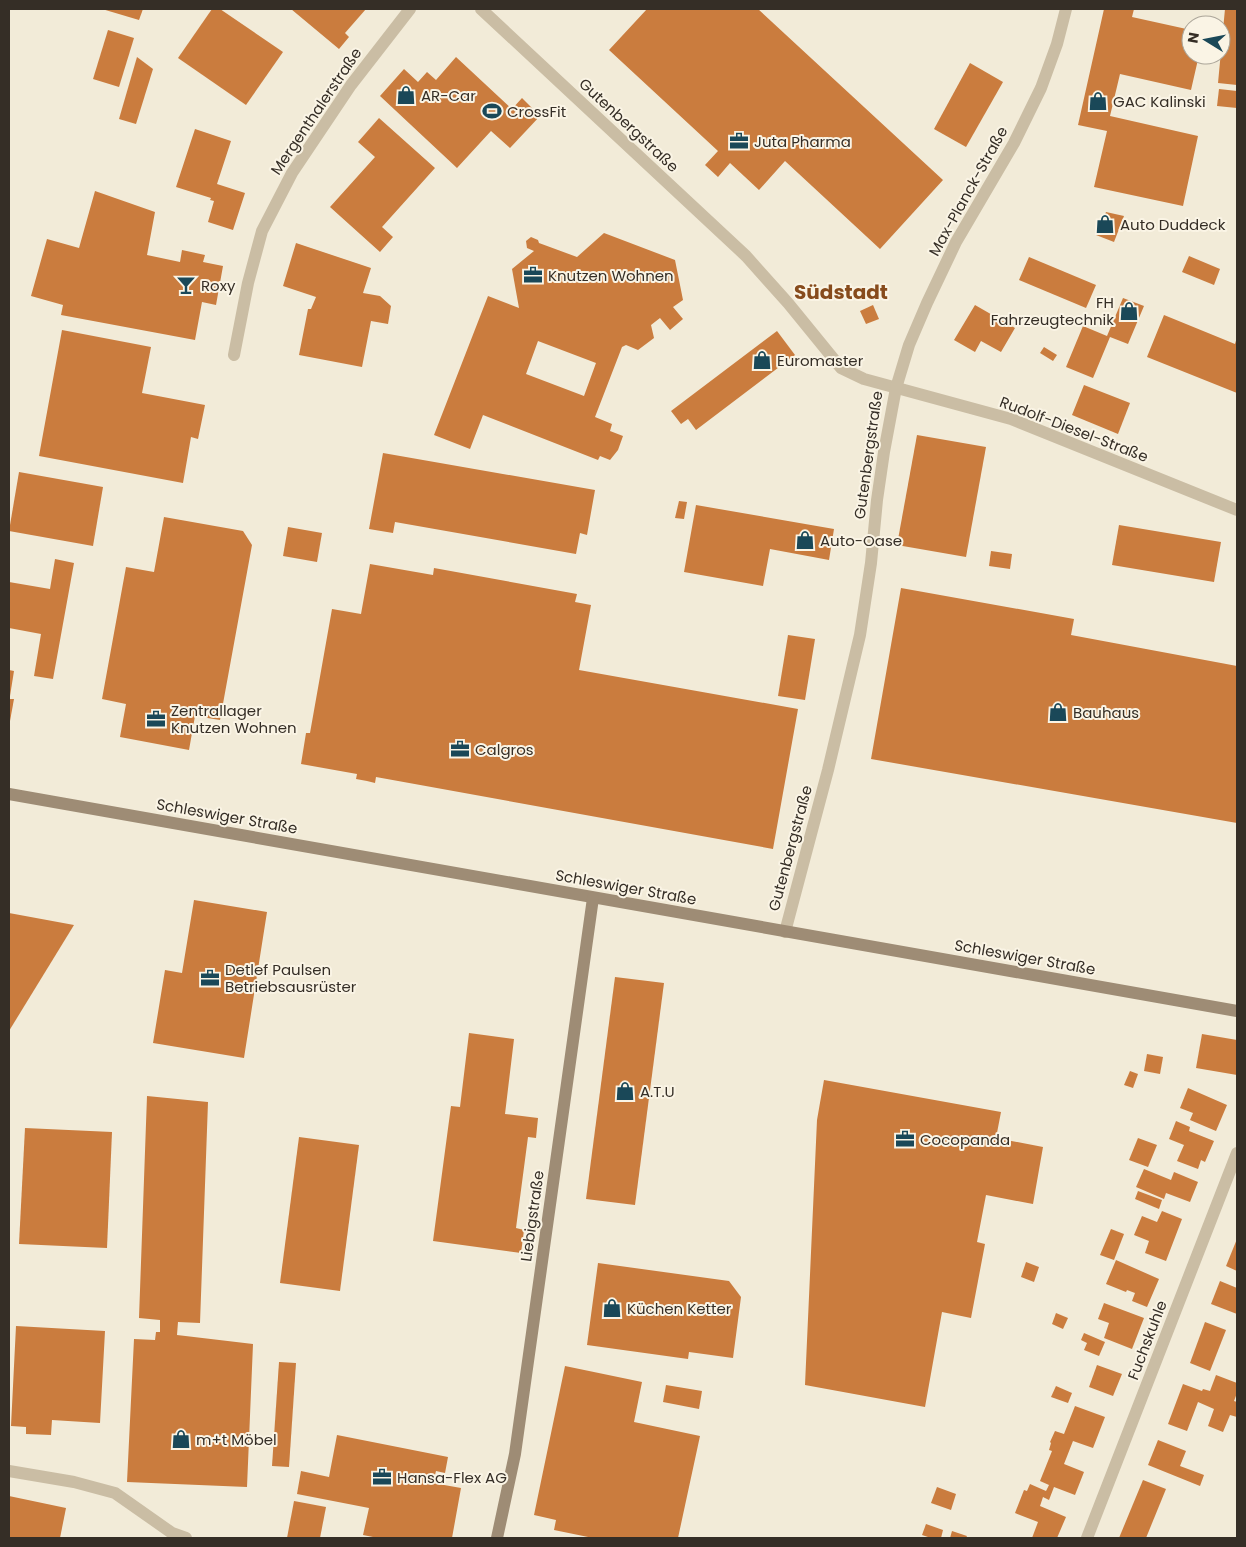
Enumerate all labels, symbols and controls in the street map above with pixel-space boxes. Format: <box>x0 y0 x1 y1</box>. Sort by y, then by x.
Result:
north arrow <box>1181 15 1231 65</box>
text: N <box>1182 31 1204 45</box>
street label: Mergenthalerstraße <box>266 43 366 179</box>
street label: Gutenbergstraße <box>575 73 683 177</box>
shop icon: AR-Car <box>395 84 417 106</box>
place label: AR-Car <box>421 85 476 106</box>
shop icon: GAC Kalinski <box>1087 90 1109 112</box>
place label: GAC Kalinski <box>1113 91 1206 112</box>
sports icon: CrossFit <box>481 100 503 122</box>
place label: CrossFit <box>507 101 566 122</box>
street label: Max-Planck-Straße <box>924 122 1012 260</box>
office icon: Juta Pharma <box>728 130 750 152</box>
place label: Juta Pharma <box>754 131 851 152</box>
shop icon: Auto Duddeck <box>1094 213 1116 235</box>
place label: Auto Duddeck <box>1120 214 1226 235</box>
office icon: Knutzen Wohnen <box>522 264 544 286</box>
place label: Knutzen Wohnen <box>548 265 674 286</box>
bar icon: Roxy <box>175 274 197 296</box>
place label: Roxy <box>201 275 236 296</box>
district label: Südstadt <box>794 278 888 306</box>
place label: FH Fahrzeugtechnik <box>991 292 1114 330</box>
shop icon: FH Fahrzeugtechnik <box>1118 300 1140 322</box>
shop icon: Euromaster <box>751 349 773 371</box>
place label: Euromaster <box>777 350 864 371</box>
street label: Gutenbergstraße <box>849 389 887 521</box>
street label: Rudolf-Diesel-Straße <box>997 391 1151 467</box>
shop icon: Auto-Oase <box>794 529 816 551</box>
place label: Auto-Oase <box>820 530 902 551</box>
place label: Zentrallager Knutzen Wohnen <box>171 700 297 738</box>
shop icon: Bauhaus <box>1047 701 1069 723</box>
place label: Bauhaus <box>1073 702 1139 723</box>
office icon: Zentrallager Knutzen Wohnen <box>145 708 167 730</box>
office icon: Calgros <box>449 738 471 760</box>
place label: Calgros <box>475 739 534 760</box>
street label: Gutenbergstraße <box>763 783 817 913</box>
street label: Schleswiger Straße <box>155 793 299 839</box>
street label: Schleswiger Straße <box>554 864 698 910</box>
street label: Schleswiger Straße <box>953 934 1097 980</box>
place label: Detlef Paulsen Betriebsausrüster <box>225 959 357 997</box>
office icon: Detlef Paulsen Betriebsausrüster <box>199 967 221 989</box>
shop icon: A.T.U <box>614 1080 636 1102</box>
place label: A.T.U <box>640 1081 675 1102</box>
office icon: Cocopanda <box>894 1128 916 1150</box>
place label: Cocopanda <box>920 1129 1010 1150</box>
street label: Liebigstraße <box>515 1169 549 1263</box>
shop icon: Küchen Ketter <box>601 1297 623 1319</box>
street label: Fuchskuhle <box>1122 1297 1172 1383</box>
place label: Küchen Ketter <box>627 1298 732 1319</box>
shop icon: m+t Möbel <box>170 1428 192 1450</box>
place label: m+t Möbel <box>196 1429 277 1450</box>
office icon: Hansa-Flex AG <box>371 1466 393 1488</box>
place label: Hansa-Flex AG <box>397 1467 507 1488</box>

